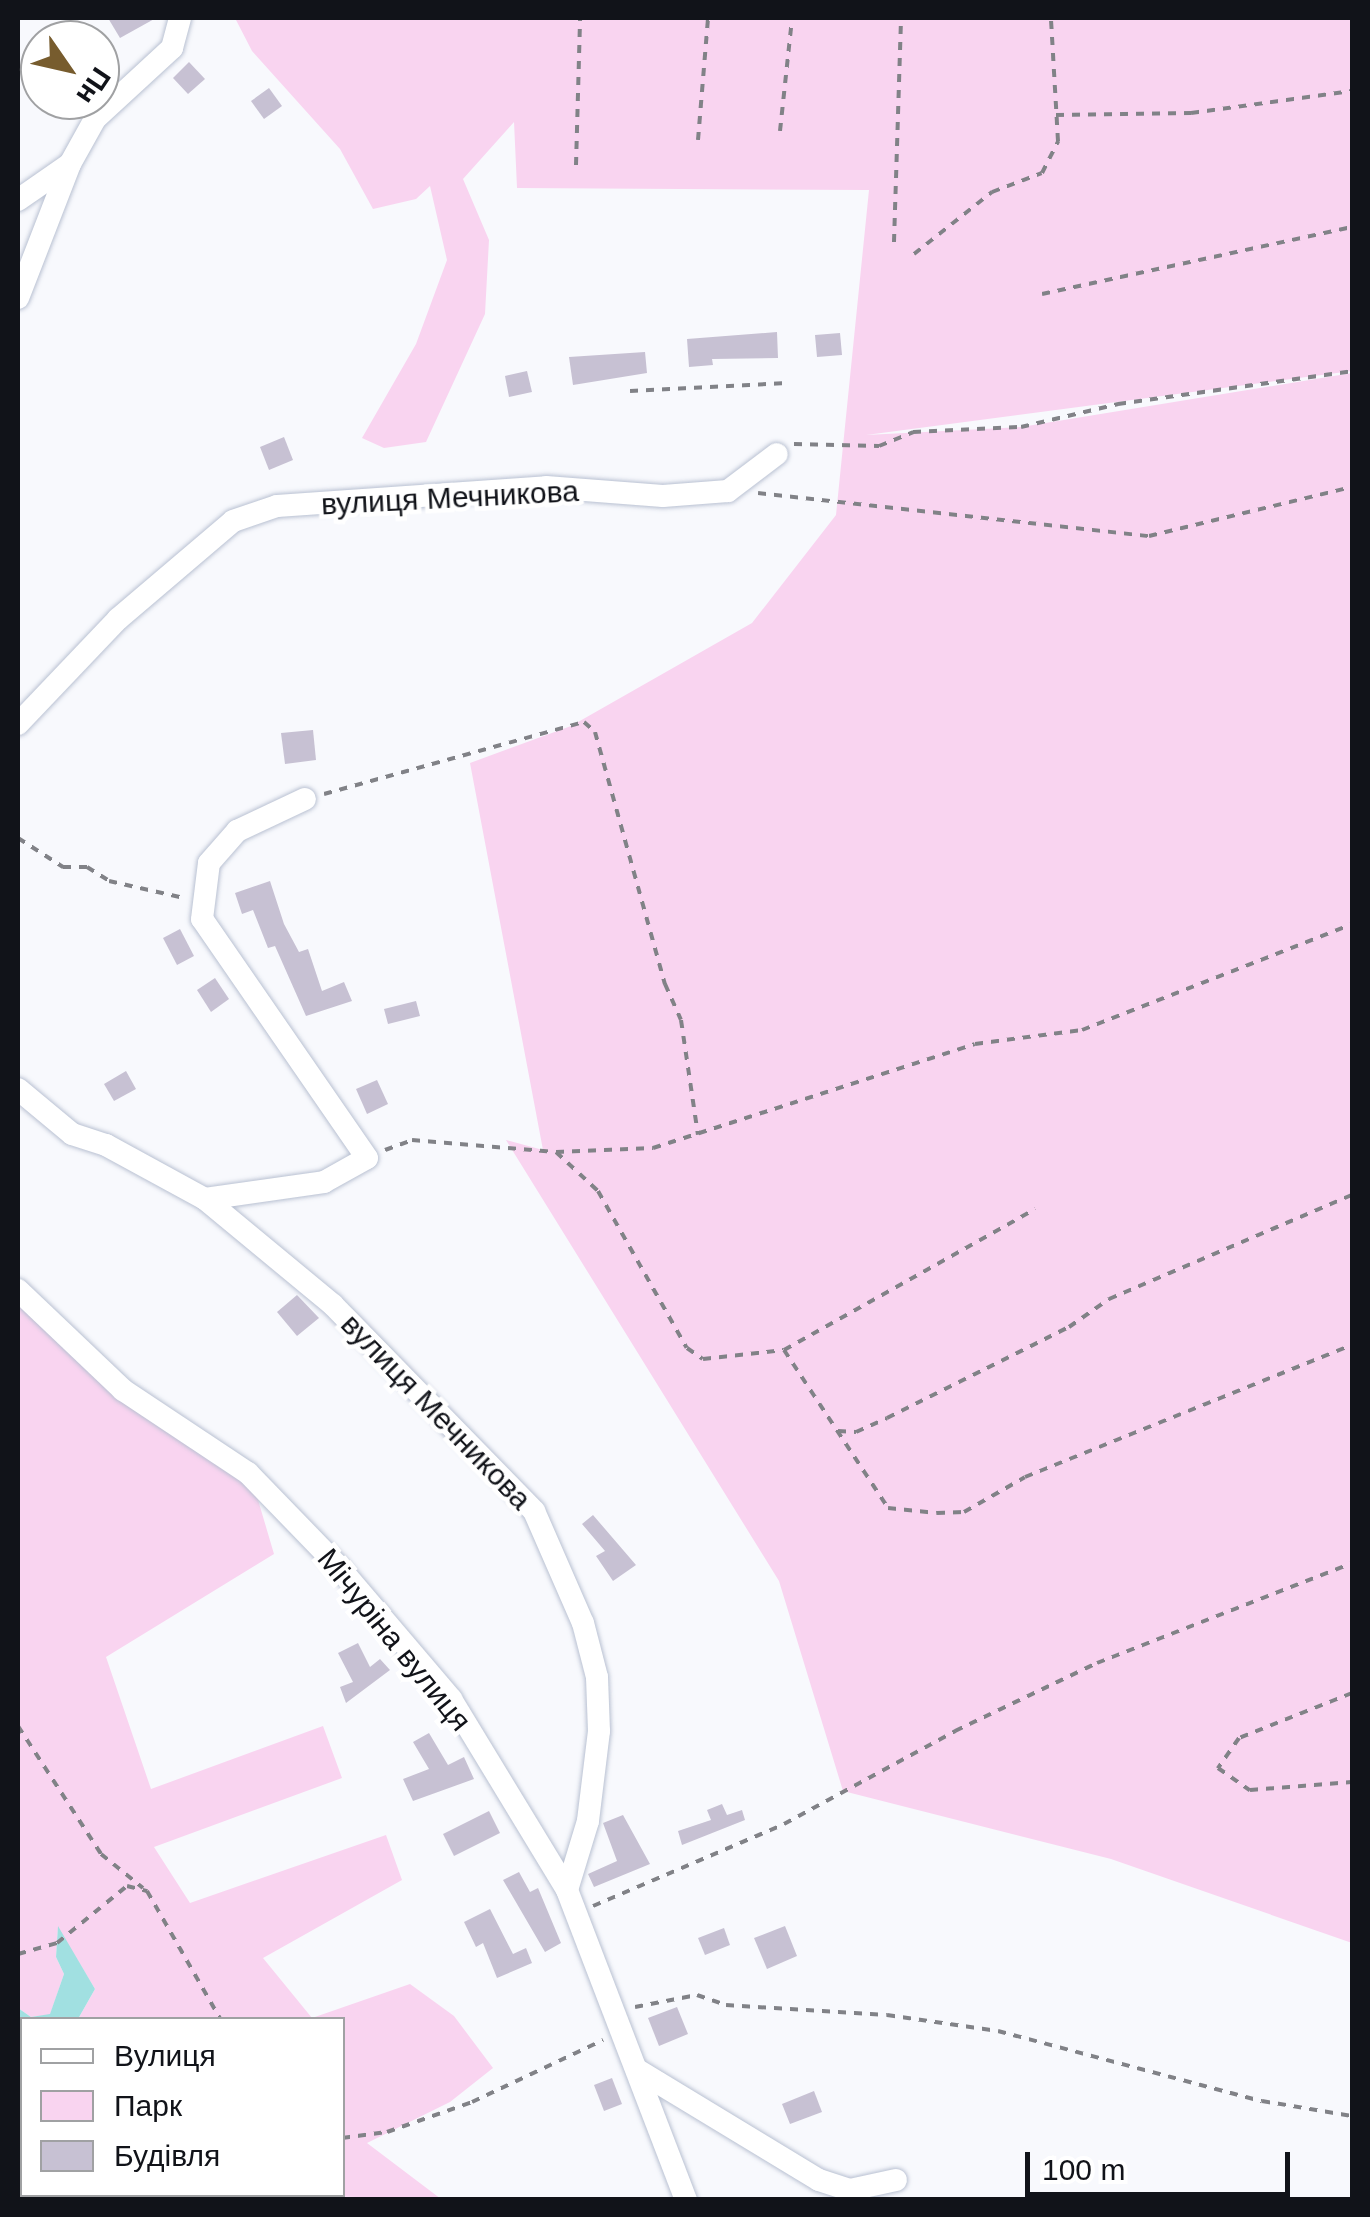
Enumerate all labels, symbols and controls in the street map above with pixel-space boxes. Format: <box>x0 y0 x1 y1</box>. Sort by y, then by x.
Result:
north arrow <box>20 20 120 120</box>
text: Пн <box>70 62 117 110</box>
street label: вулиця Мечникова <box>320 473 580 523</box>
street label: вулиця Мечникова <box>333 1307 539 1517</box>
street label: Мічуріна вулиця <box>309 1542 479 1738</box>
legend <box>20 2017 345 2197</box>
text: Вулиця <box>114 2039 216 2072</box>
text: Парк <box>114 2089 182 2122</box>
scale bar <box>1030 2132 1295 2194</box>
text: Будівля <box>114 2139 220 2172</box>
text: 100 m <box>1042 2153 1125 2186</box>

